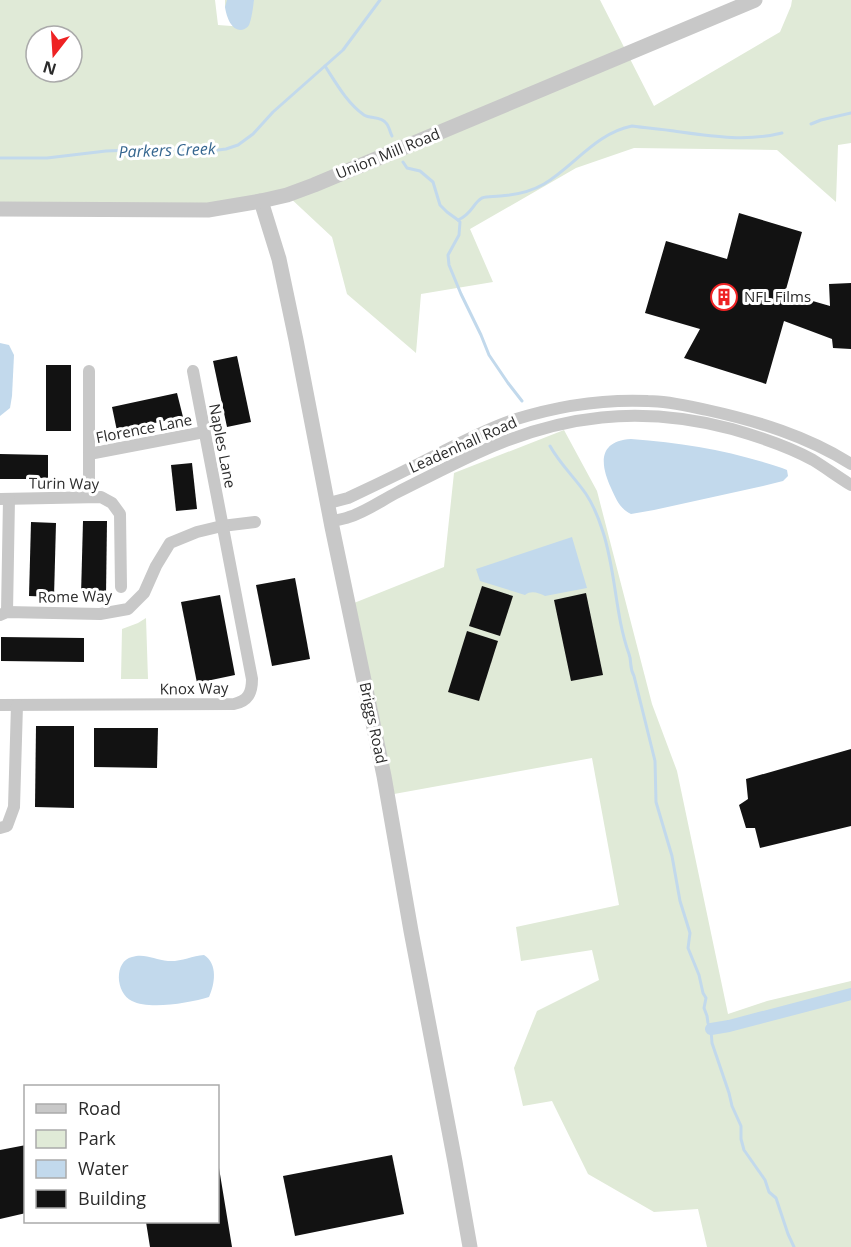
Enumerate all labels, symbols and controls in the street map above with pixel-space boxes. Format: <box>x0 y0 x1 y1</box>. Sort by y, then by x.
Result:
north arrow <box>24 24 84 84</box>
text: N <box>40 56 59 81</box>
street label: Union Mill Road <box>333 123 443 183</box>
water label: Parkers Creek <box>118 137 217 163</box>
building icon: NFL Films <box>709 282 739 312</box>
place label: NFL Films <box>744 286 811 306</box>
street label: Naples Lane <box>205 402 241 490</box>
street label: Florence Lane <box>94 409 194 447</box>
street label: Leadenhall Road <box>405 411 520 477</box>
street label: Turin Way <box>29 472 100 494</box>
street label: Rome Way <box>38 585 113 607</box>
street label: Knox Way <box>159 677 229 699</box>
street label: Briggs Road <box>356 680 392 765</box>
legend <box>24 1085 219 1223</box>
text: Road <box>78 1096 121 1120</box>
text: Park <box>78 1126 116 1150</box>
text: Water <box>78 1156 129 1180</box>
text: Building <box>78 1186 146 1210</box>

